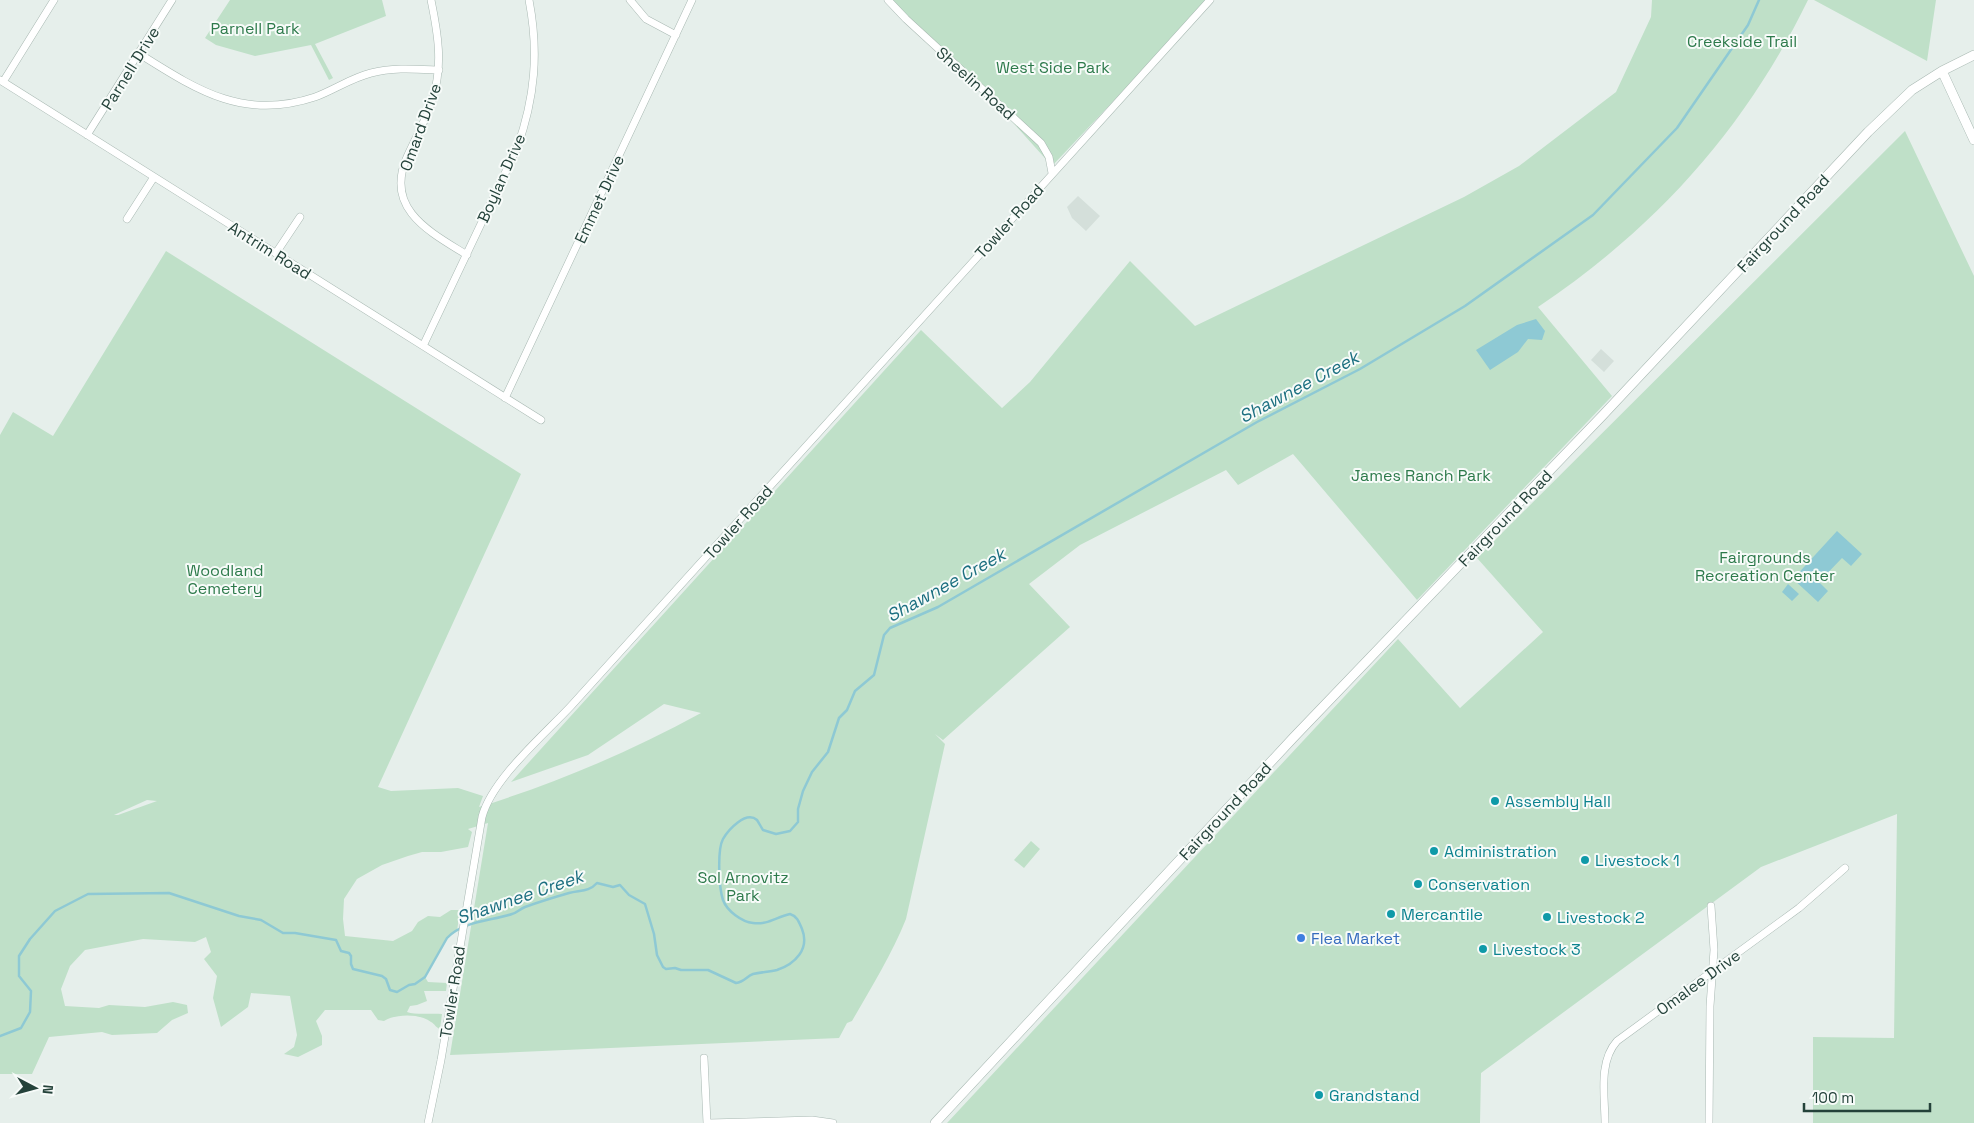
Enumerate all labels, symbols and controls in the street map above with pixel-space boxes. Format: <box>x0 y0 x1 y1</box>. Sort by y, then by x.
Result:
park label: Parnell Park <box>210 18 300 39</box>
street label: Parnell Drive <box>97 23 164 114</box>
park label: Creekside Trail <box>1687 31 1797 52</box>
street label: Sheelin Road <box>932 42 1020 124</box>
park label: West Side Park <box>996 57 1110 78</box>
street label: Omard Drive <box>395 80 446 174</box>
street label: Boylan Drive <box>472 130 530 226</box>
street label: Emmet Drive <box>570 151 629 247</box>
street label: Fairground Road <box>1733 170 1834 277</box>
street label: Towler Road <box>970 180 1048 263</box>
street label: Antrim Road <box>224 217 315 284</box>
water label: Shawnee Creek <box>1235 344 1365 428</box>
park label: James Ranch Park <box>1351 465 1491 486</box>
street label: Fairground Road <box>1454 466 1557 571</box>
street label: Towler Road <box>699 481 777 564</box>
water label: Shawnee Creek <box>882 541 1011 627</box>
park label: Fairgrounds Recreation Center <box>1695 547 1835 586</box>
park label: Woodland Cemetery <box>186 560 264 599</box>
street label: Fairground Road <box>1175 758 1276 865</box>
place label: Assembly Hall <box>1505 791 1611 812</box>
marker: Assembly Hall <box>1489 795 1501 807</box>
place label: Administration <box>1444 841 1557 862</box>
marker: Administration <box>1428 845 1440 857</box>
place label: Livestock 1 <box>1595 850 1680 871</box>
marker: Livestock 1 <box>1579 854 1591 866</box>
water label: Shawnee Creek <box>453 863 588 929</box>
park label: Sol Arnovitz Park <box>697 867 789 906</box>
place label: Conservation <box>1428 874 1530 895</box>
marker: Conservation <box>1412 878 1424 890</box>
place label: Mercantile <box>1401 904 1483 925</box>
place label: Livestock 2 <box>1557 907 1645 928</box>
marker: Mercantile <box>1385 908 1397 920</box>
marker: Livestock 2 <box>1541 911 1553 923</box>
place label: Flea Market <box>1311 928 1400 949</box>
marker: Flea Market <box>1295 932 1307 944</box>
place label: Livestock 3 <box>1493 939 1581 960</box>
marker: Livestock 3 <box>1477 943 1489 955</box>
street label: Towler Road <box>435 944 470 1040</box>
street label: Omalee Drive <box>1652 945 1745 1020</box>
north arrow <box>10 1063 60 1113</box>
scale bar <box>1804 1080 1930 1112</box>
text: N <box>38 1084 57 1095</box>
place label: Grandstand <box>1329 1085 1420 1106</box>
text: 100 m <box>1812 1088 1854 1107</box>
marker: Grandstand <box>1313 1089 1325 1101</box>

